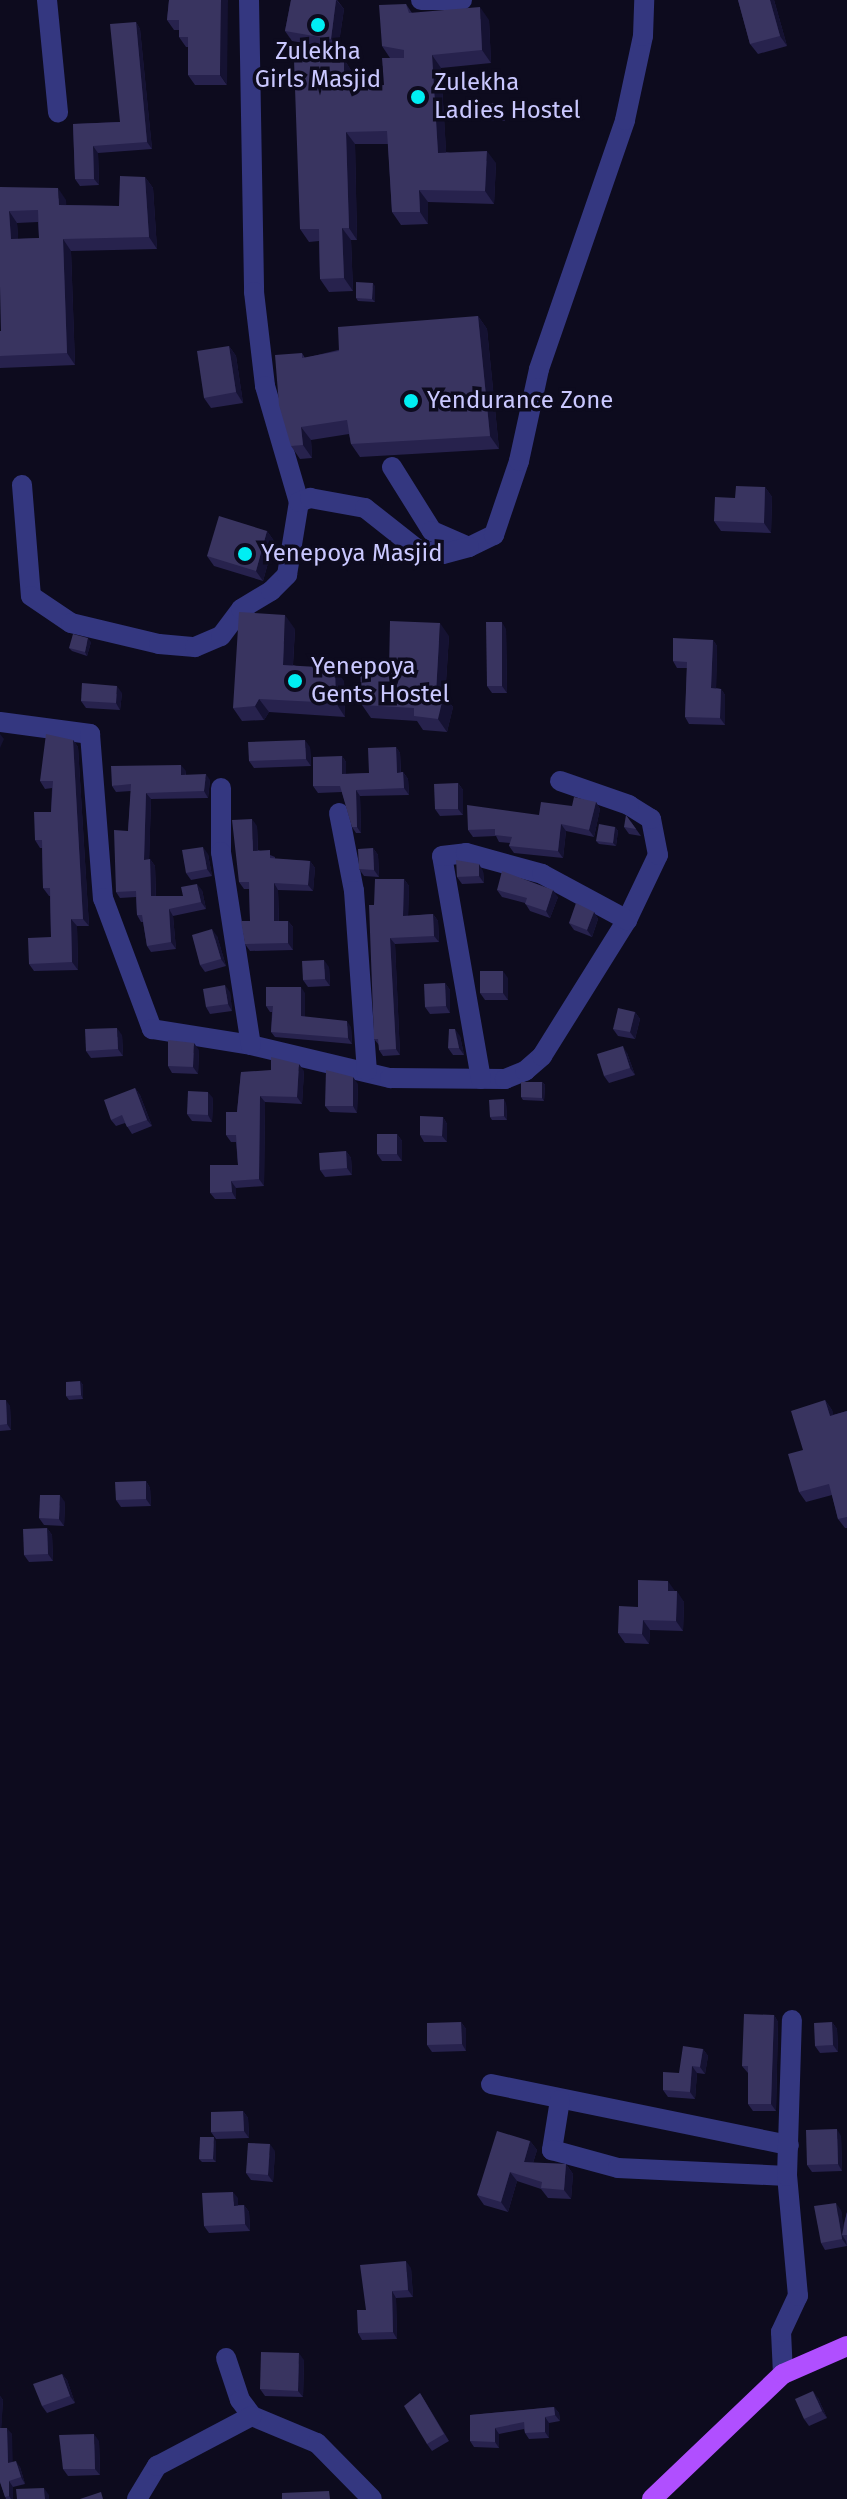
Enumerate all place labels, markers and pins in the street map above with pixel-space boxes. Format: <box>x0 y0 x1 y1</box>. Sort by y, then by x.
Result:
marker: Zulekha Girls Masjid <box>309 16 327 34</box>
place label: Zulekha Girls Masjid <box>255 38 381 94</box>
place label: Zulekha Ladies Hostel <box>434 69 580 125</box>
marker: Zulekha Ladies Hostel <box>409 88 427 106</box>
place label: Yendurance Zone <box>427 387 613 415</box>
marker: Yendurance Zone <box>402 392 420 410</box>
place label: Yenepoya Masjid <box>261 540 443 568</box>
marker: Yenepoya Masjid <box>236 545 254 563</box>
place label: Yenepoya Gents Hostel <box>311 653 449 709</box>
marker: Yenepoya Gents Hostel <box>286 672 304 690</box>

